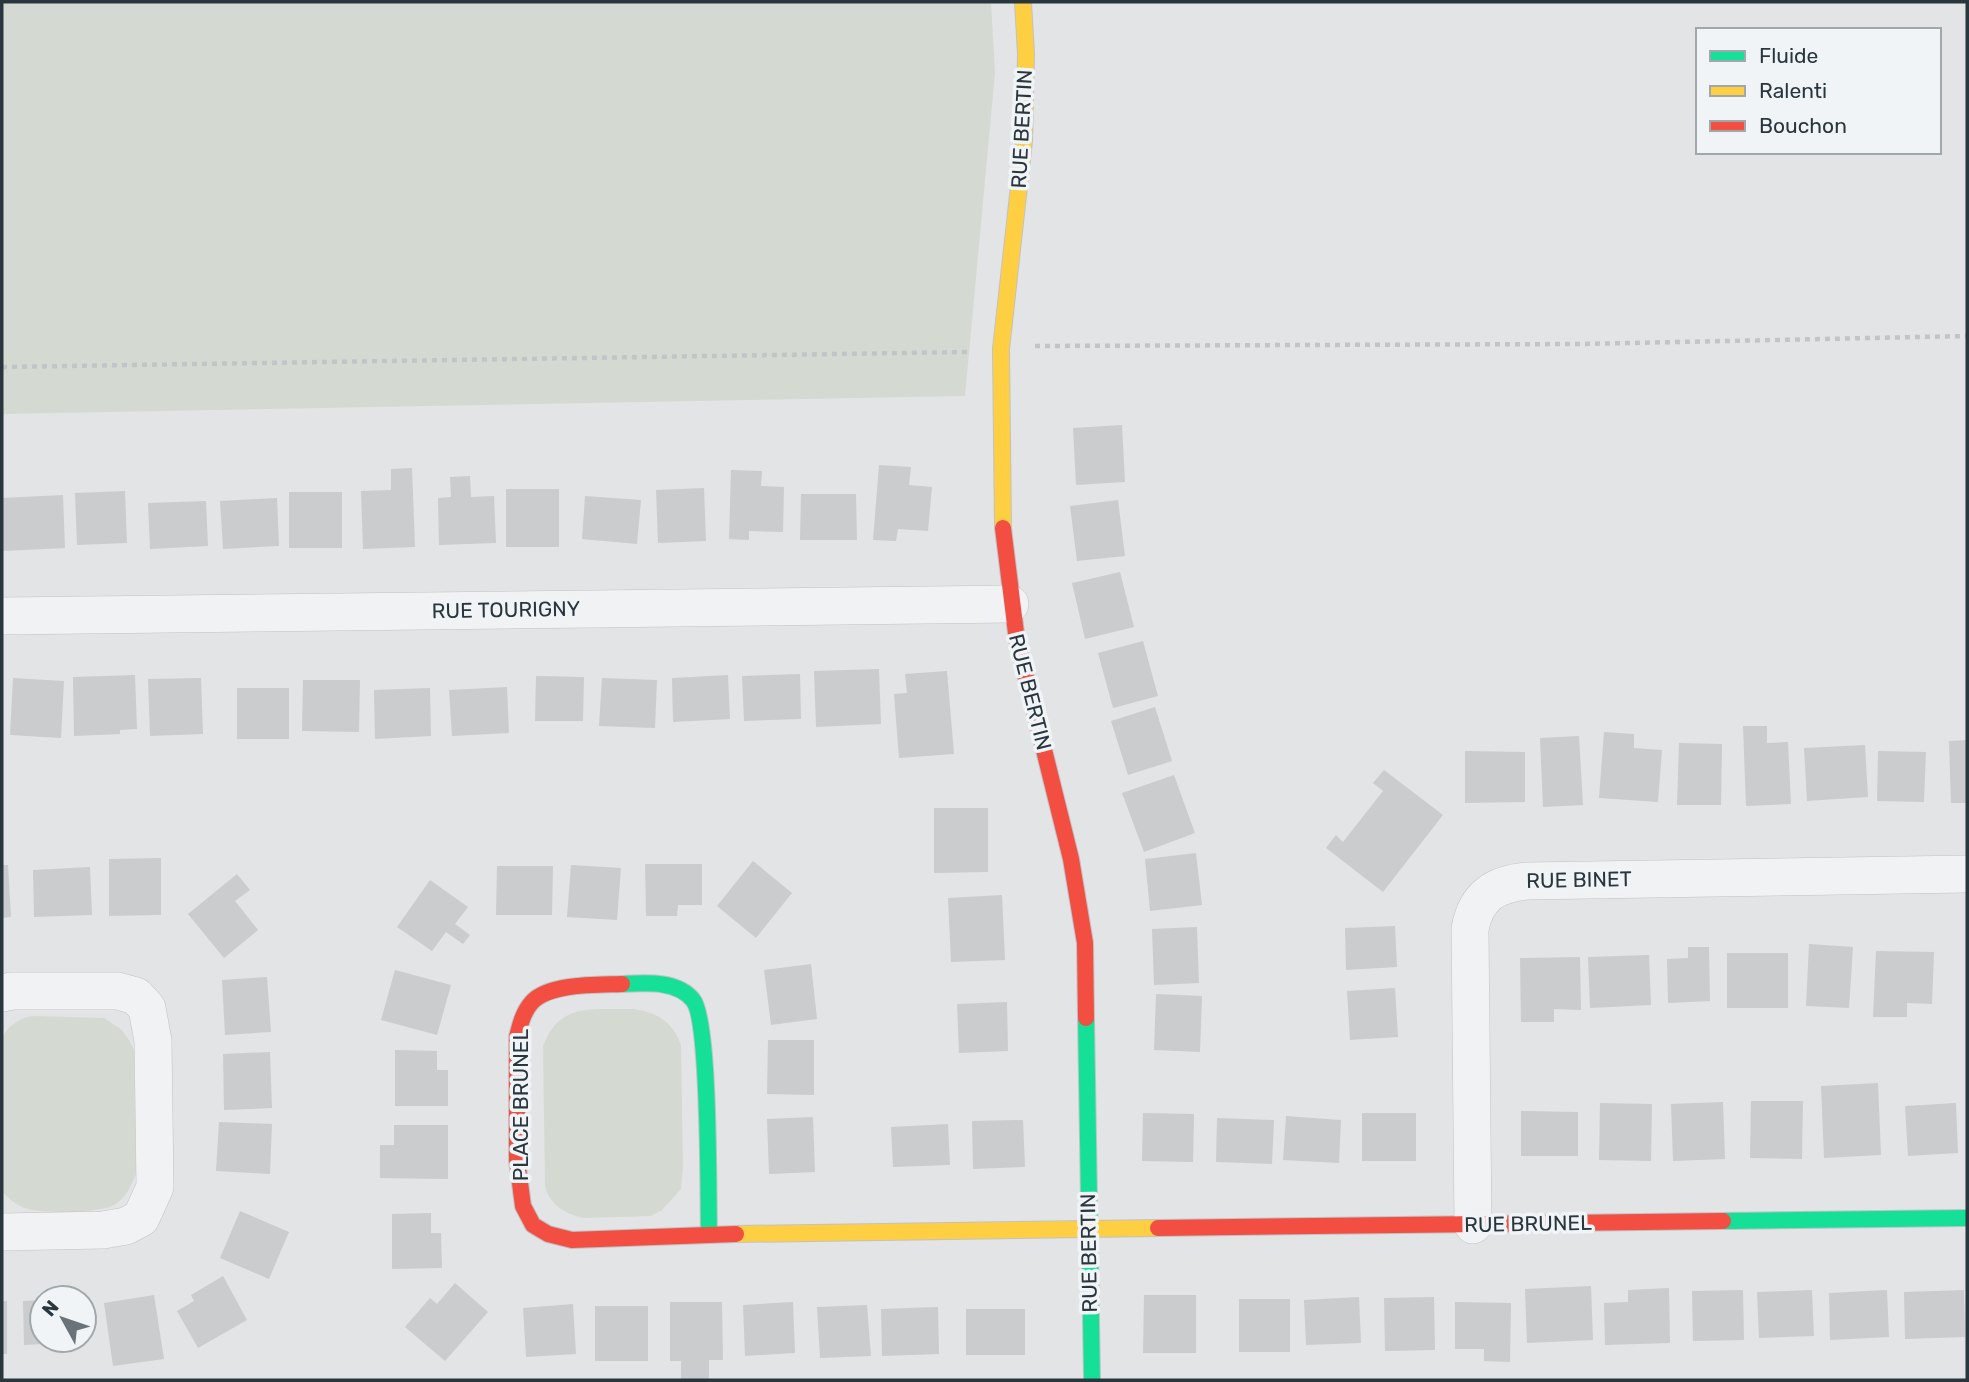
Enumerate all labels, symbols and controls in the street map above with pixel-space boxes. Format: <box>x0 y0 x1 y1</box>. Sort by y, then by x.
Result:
legend <box>1696 28 1941 154</box>
text: Fluide <box>1759 43 1818 68</box>
street label: RUE BERTIN <box>1006 69 1037 189</box>
text: Ralenti <box>1759 78 1827 103</box>
text: Bouchon <box>1759 113 1847 138</box>
street label: RUE TOURIGNY <box>431 596 580 623</box>
street label: RUE BERTIN <box>1004 631 1057 753</box>
street label: RUE BINET <box>1526 866 1632 893</box>
street label: PLACE BRUNEL <box>508 1029 533 1181</box>
street label: RUE BERTIN <box>1075 1193 1102 1313</box>
street label: RUE BRUNEL <box>1464 1210 1592 1237</box>
north arrow <box>28 1284 98 1354</box>
text: N <box>37 1296 64 1321</box>

